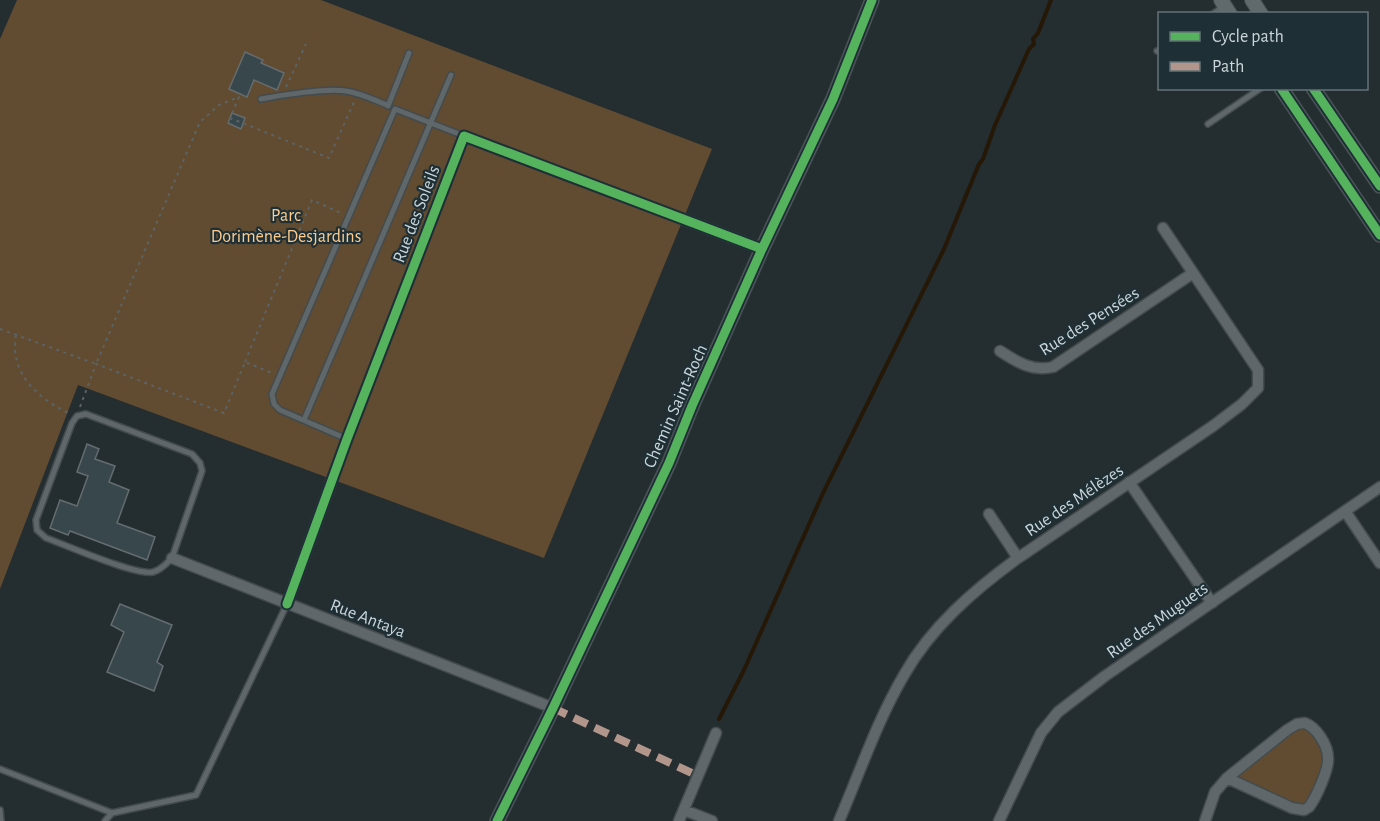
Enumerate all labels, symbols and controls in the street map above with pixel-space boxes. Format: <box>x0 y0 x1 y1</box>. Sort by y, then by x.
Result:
legend <box>1158 12 1368 90</box>
text: Cycle path <box>1212 28 1284 46</box>
text: Path <box>1212 58 1244 76</box>
street label: Rue des Soleils <box>390 163 444 265</box>
park label: Parc Dorimène-Desjardins <box>211 207 361 246</box>
street label: Rue des Pensées <box>1037 284 1142 360</box>
street label: Chemin Saint-Roch <box>641 342 711 471</box>
street label: Rue des Mélèzes <box>1022 461 1127 540</box>
street label: Rue des Muguets <box>1104 579 1211 662</box>
street label: Rue Antaya <box>327 596 408 642</box>

